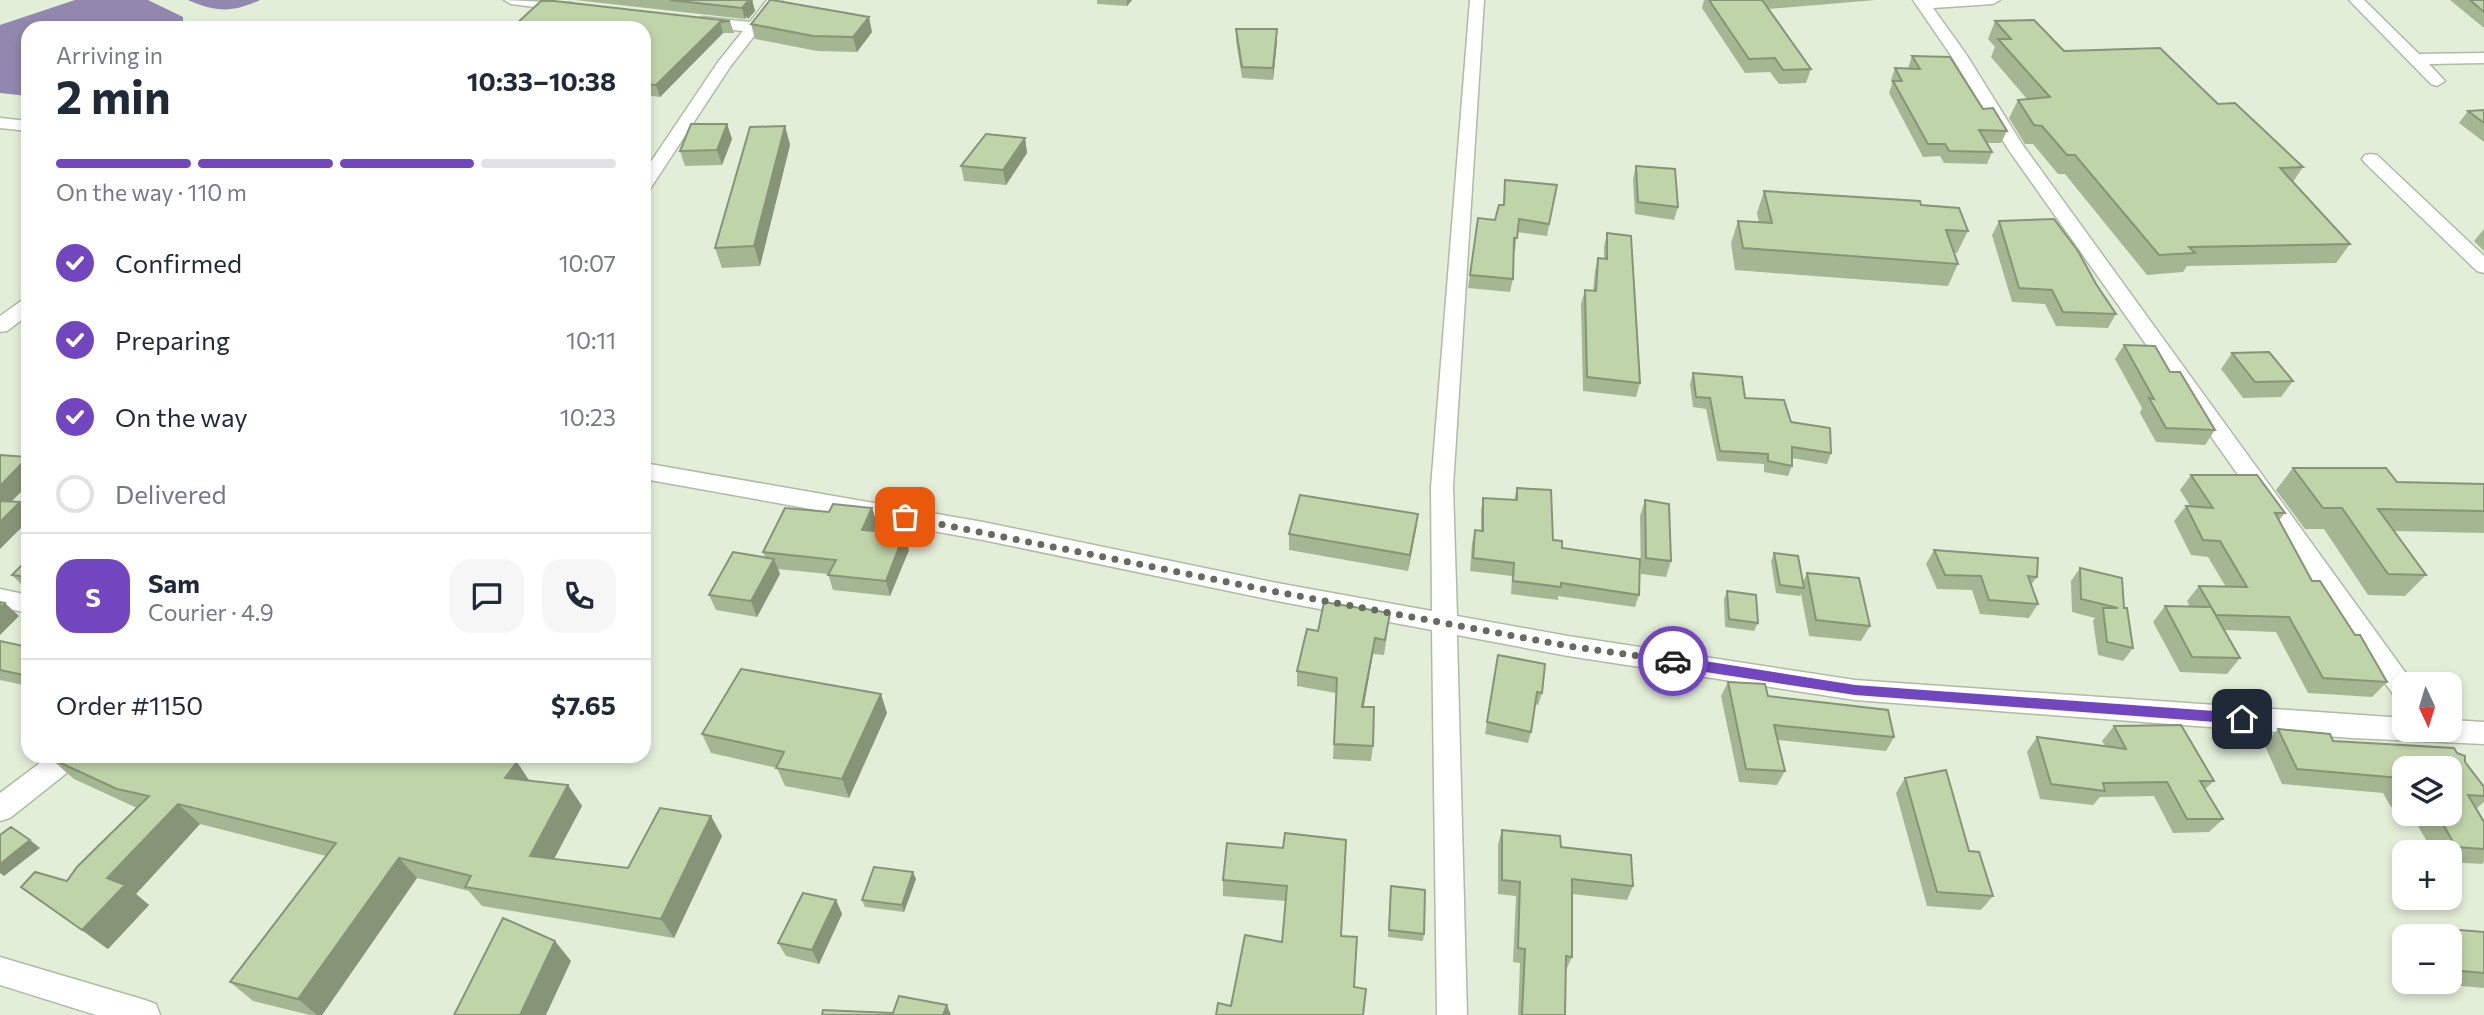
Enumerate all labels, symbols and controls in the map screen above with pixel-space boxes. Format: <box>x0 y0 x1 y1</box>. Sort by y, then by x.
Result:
text: Arriving in <box>56 41 163 69</box>
text: 10:33–10:38 <box>467 65 616 96</box>
text: 2 min <box>56 67 171 123</box>
text: On the way · 110 m <box>56 178 247 206</box>
icon: check <box>56 244 94 282</box>
text: Confirmed <box>115 247 242 278</box>
text: 10:07 <box>559 249 616 277</box>
icon: check <box>56 321 94 359</box>
text: Preparing <box>115 324 230 355</box>
text: 10:11 <box>566 326 616 354</box>
icon: check <box>56 398 94 436</box>
text: On the way <box>115 401 248 432</box>
text: 10:23 <box>560 403 616 431</box>
text: Delivered <box>115 478 226 509</box>
pin <box>875 487 935 547</box>
icon: bag <box>886 498 924 536</box>
button: chat <box>450 559 524 633</box>
button: phone <box>542 559 616 633</box>
text: Sam <box>148 567 200 598</box>
text: S <box>85 581 101 612</box>
text: Courier · 4.9 <box>148 598 274 626</box>
courier <box>1638 626 1708 696</box>
icon: car <box>1654 642 1692 680</box>
north arrow <box>2392 672 2462 742</box>
map controls <box>2392 672 2462 994</box>
text: Order #1150 <box>56 689 203 720</box>
text: $7.65 <box>551 689 616 720</box>
pin <box>2212 689 2272 749</box>
icon: home <box>2223 700 2261 738</box>
button: layers <box>2392 756 2462 826</box>
button: + <box>2392 840 2462 910</box>
button: − <box>2392 924 2462 994</box>

